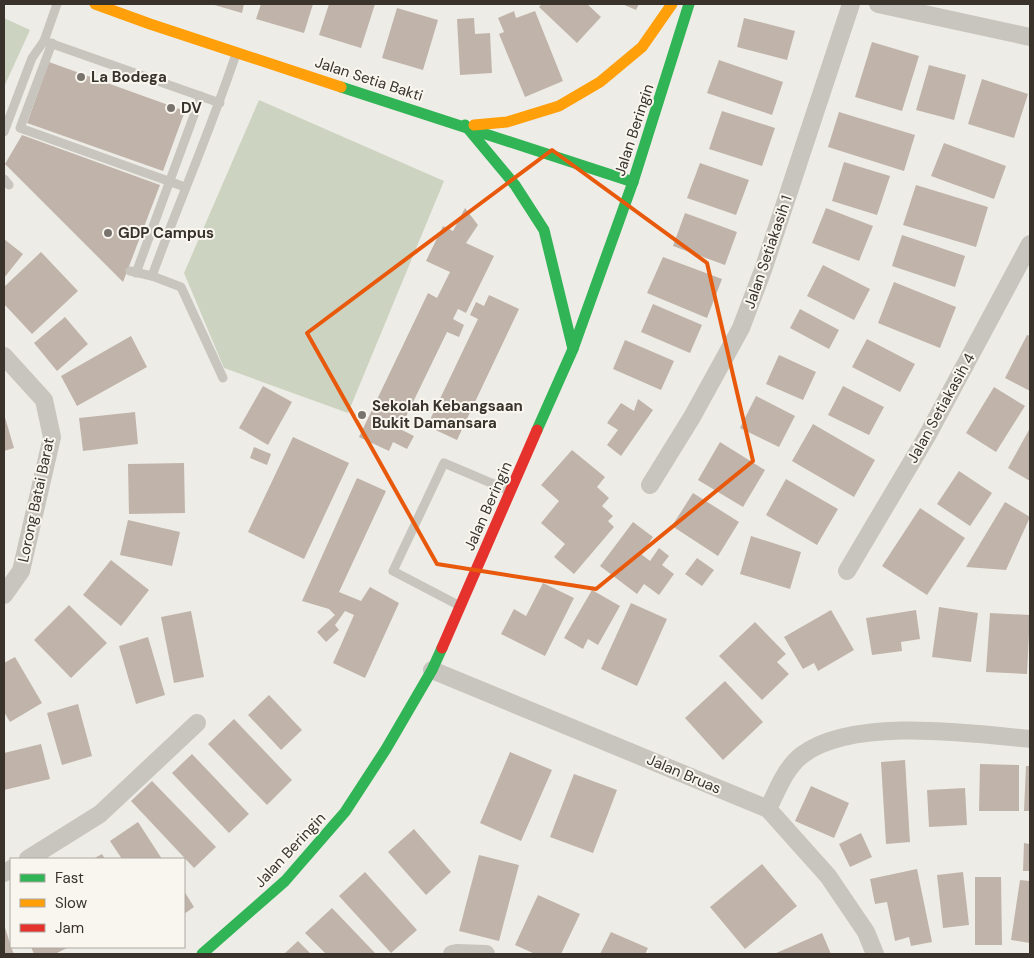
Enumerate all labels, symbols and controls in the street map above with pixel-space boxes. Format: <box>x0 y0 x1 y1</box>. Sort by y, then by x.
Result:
street label: Jalan Setia Bakti <box>312 52 426 106</box>
place label: La Bodega <box>91 67 167 87</box>
marker: La Bodega <box>75 71 87 83</box>
street label: Jalan Beringin <box>610 81 658 179</box>
place label: DV <box>181 98 202 118</box>
marker: DV <box>165 102 177 114</box>
street label: Jalan Setiakasih 1 <box>739 193 797 311</box>
place label: GDP Campus <box>118 223 214 243</box>
marker: GDP Campus <box>102 227 114 239</box>
street label: Jalan Setiakasih 4 <box>902 349 980 467</box>
place label: Sekolah Kebangsaan Bukit Damansara <box>372 396 523 433</box>
marker: Sekolah Kebangsaan Bukit Damansara <box>356 409 368 421</box>
street label: Lorong Batai Barat <box>13 436 59 564</box>
street label: Jalan Beringin <box>459 458 517 554</box>
street label: Jalan Bruas <box>644 749 724 799</box>
street label: Jalan Beringin <box>250 808 330 892</box>
legend <box>10 858 185 948</box>
text: Fast <box>55 868 84 888</box>
text: Slow <box>55 893 88 913</box>
text: Jam <box>55 918 84 938</box>

